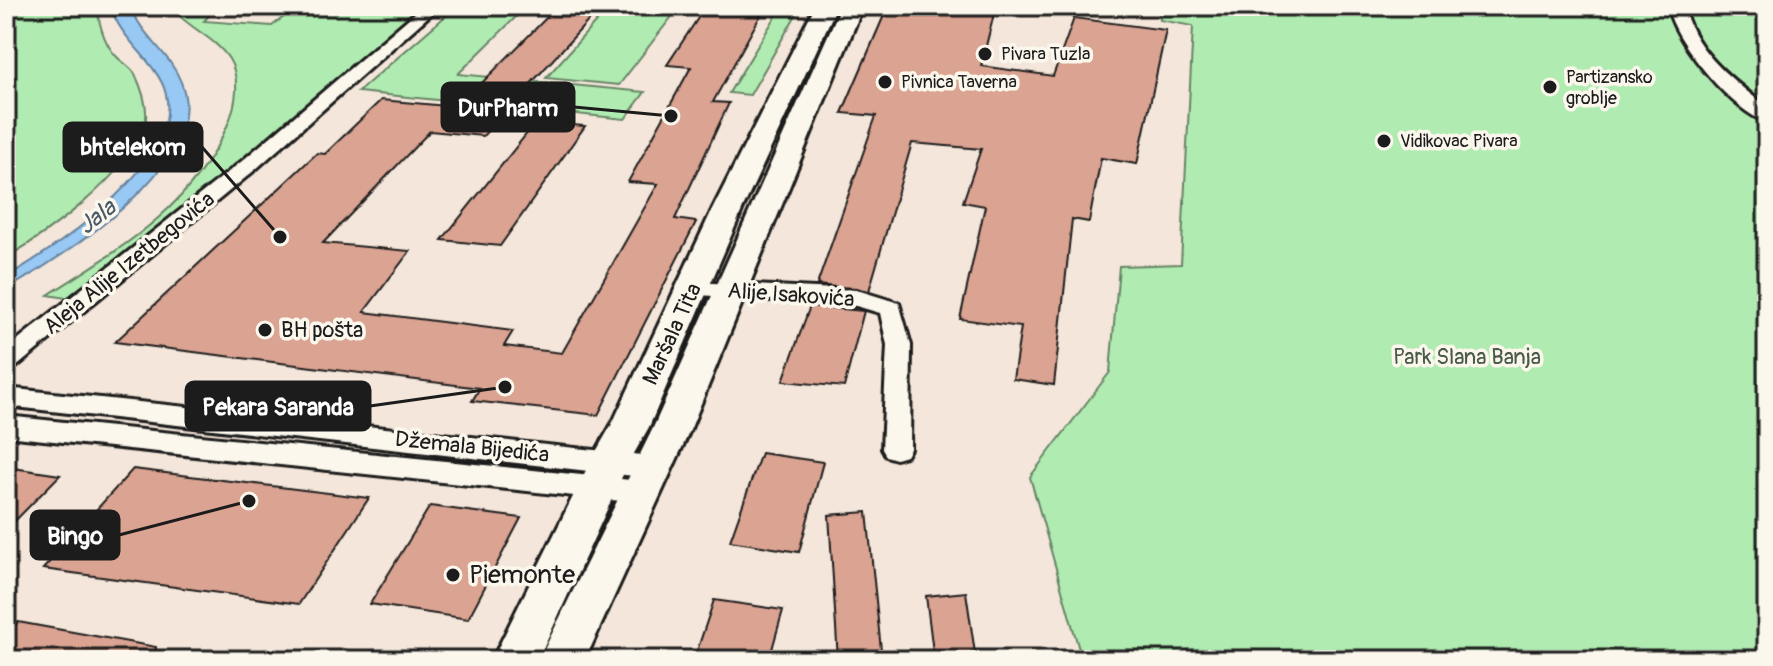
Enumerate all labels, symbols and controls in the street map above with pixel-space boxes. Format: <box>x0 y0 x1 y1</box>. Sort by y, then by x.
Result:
place label: Pivara Tuzla <box>1001 43 1090 66</box>
marker: Pivara Tuzla <box>976 45 994 63</box>
place label: Partizansko groblje <box>1566 66 1653 110</box>
place label: Pivnica Taverna <box>901 71 1017 94</box>
marker: Pivnica Taverna <box>876 73 894 91</box>
marker: Partizansko groblje <box>1541 78 1559 96</box>
callout: DurPharm <box>442 83 574 131</box>
text: DurPharm <box>458 94 558 123</box>
callout: bhtelekom <box>64 123 202 171</box>
place label: Vidikovac Pivara <box>1400 130 1518 153</box>
marker: Vidikovac Pivara <box>1375 132 1393 150</box>
text: bhtelekom <box>80 133 186 162</box>
street label: Aleja Alije Izetbegovića <box>38 185 220 341</box>
water label: Jala <box>72 192 123 241</box>
street label: Alije Isakovića <box>727 277 855 313</box>
street label: Maršala Tita <box>636 278 708 390</box>
place label: BH pošta <box>281 316 363 344</box>
marker: BH pošta <box>256 321 274 339</box>
park label: Park Slana Banja <box>1393 343 1541 371</box>
callout: Pekara Saranda <box>186 382 370 430</box>
text: Pekara Saranda <box>202 393 354 422</box>
street label: Džemala Bijedića <box>393 425 551 469</box>
callout: Bingo <box>31 511 119 559</box>
text: Bingo <box>47 522 103 551</box>
place label: Piemonte <box>469 559 575 591</box>
marker: Piemonte <box>444 566 462 584</box>

